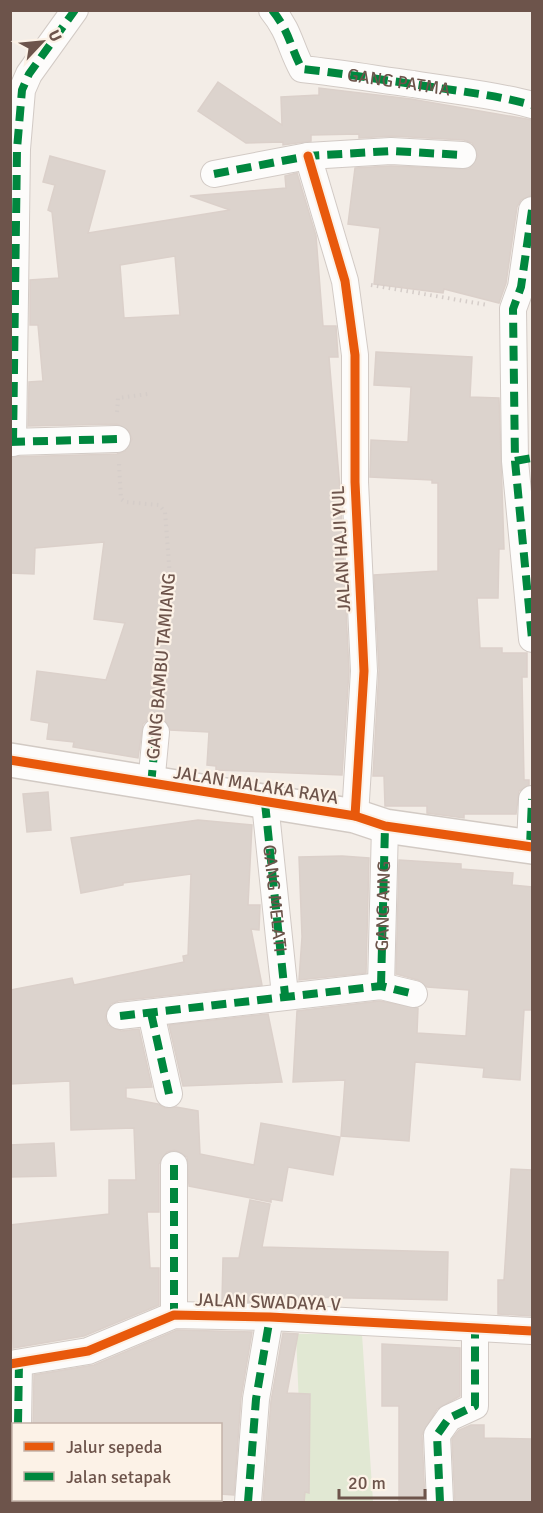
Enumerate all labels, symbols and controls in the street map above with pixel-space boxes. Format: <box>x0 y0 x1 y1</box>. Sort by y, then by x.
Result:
north arrow <box>12 12 72 72</box>
text: U <box>43 27 66 45</box>
street label: GANG PATMA <box>346 64 452 101</box>
street label: JALAN HAJI YUL <box>327 485 355 613</box>
street label: GANG BAMBU TAMIANG <box>142 572 180 760</box>
street label: JALAN MALAKA RAYA <box>172 761 340 809</box>
street label: GANG MELATI <box>258 843 292 954</box>
street label: GANG AING <box>371 861 395 952</box>
street label: JALAN SWADAYA V <box>195 1288 342 1316</box>
legend <box>12 1423 222 1501</box>
text: Jalur sepeda <box>66 1436 162 1458</box>
scale bar <box>339 1462 424 1500</box>
text: Jalan setapak <box>66 1466 171 1488</box>
text: 20 m <box>348 1472 386 1494</box>

